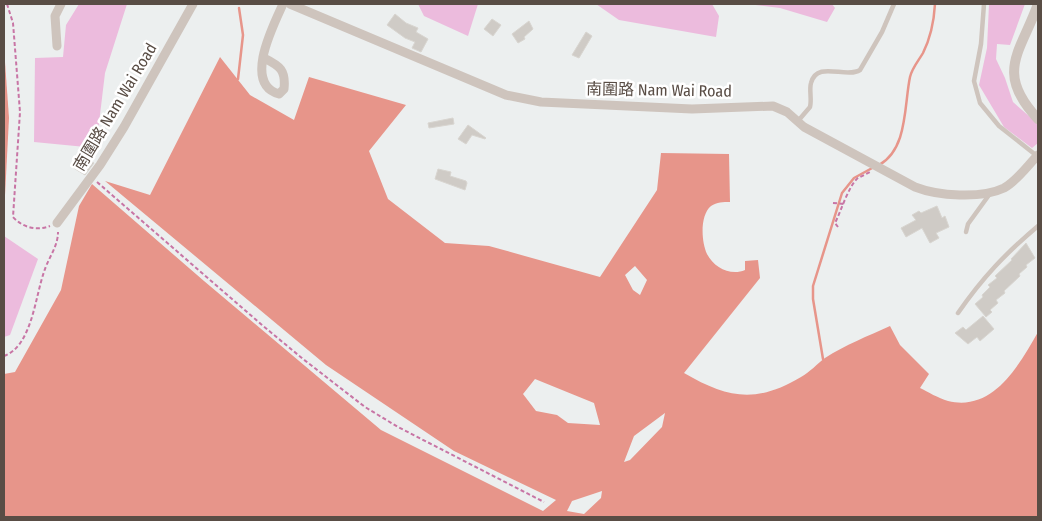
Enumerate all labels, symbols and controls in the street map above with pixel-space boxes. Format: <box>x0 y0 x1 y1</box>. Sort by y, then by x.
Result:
street label: 南圍路 Nam Wai Road <box>69 40 161 174</box>
street label: 南圍路 Nam Wai Road <box>586 79 732 101</box>

